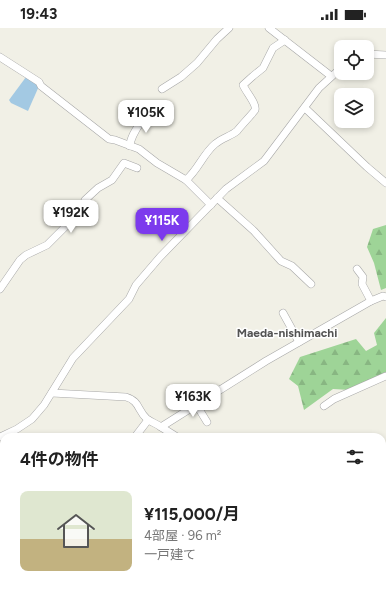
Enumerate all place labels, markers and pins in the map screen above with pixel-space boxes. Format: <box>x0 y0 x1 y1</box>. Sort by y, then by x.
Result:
pin: ¥105K <box>118 100 174 134</box>
pin: ¥192K <box>43 200 99 234</box>
pin: ¥115K <box>134 208 190 242</box>
pin: ¥163K <box>165 384 221 418</box>

